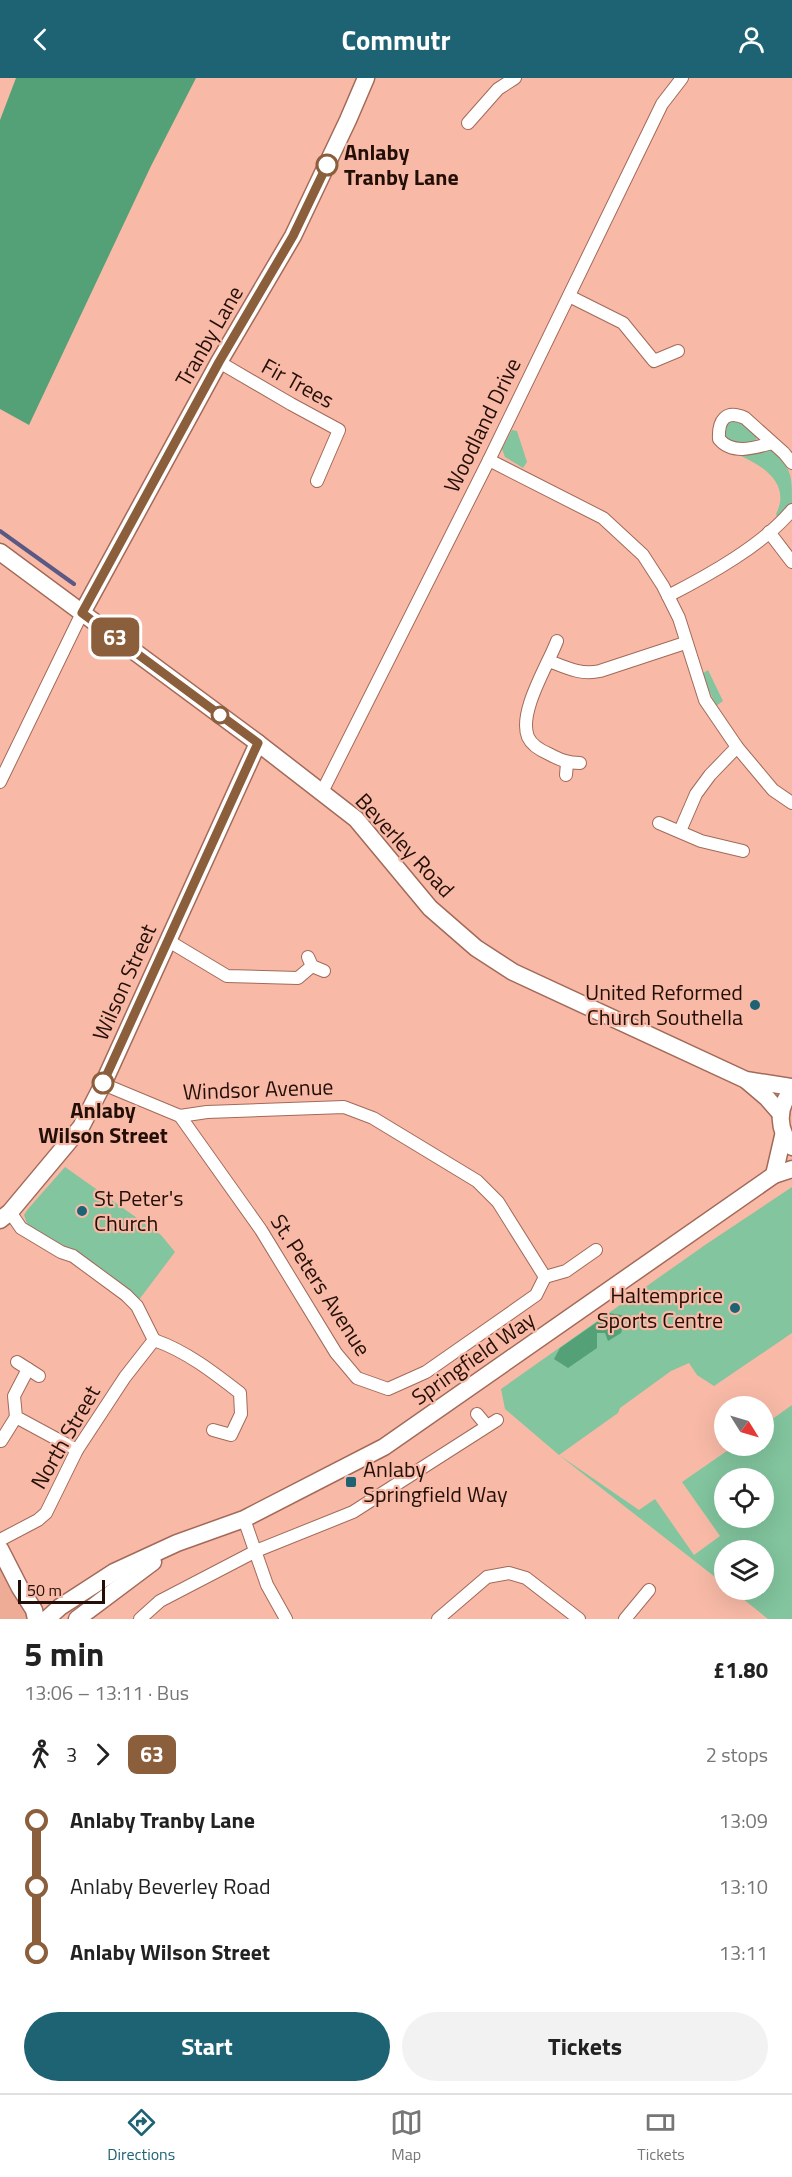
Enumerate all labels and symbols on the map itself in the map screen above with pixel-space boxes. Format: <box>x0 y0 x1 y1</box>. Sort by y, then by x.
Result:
place label: Anlaby Tranby Lane <box>344 135 459 194</box>
marker: Anlaby Tranby Lane <box>316 154 338 176</box>
street label: Tranby Lane <box>166 279 252 393</box>
street label: Fir Trees <box>255 349 341 417</box>
street label: Woodland Drive <box>435 352 529 498</box>
line badge: 63 <box>88 618 142 656</box>
unlabelled marker <box>211 706 229 724</box>
street label: Beverley Road <box>347 785 463 905</box>
street label: Wilson Street <box>83 918 165 1046</box>
place label: United Reformed Church Southella <box>585 975 743 1034</box>
marker: United Reformed Church Southella <box>748 998 762 1012</box>
street label: Windsor Avenue <box>182 1069 334 1109</box>
marker: Anlaby Wilson Street <box>92 1072 114 1094</box>
place label: Anlaby Wilson Street <box>38 1093 168 1152</box>
place label: St Peter's Church <box>94 1181 183 1240</box>
marker: St Peter's Church <box>75 1204 89 1218</box>
street label: St. Peters Avenue <box>262 1207 380 1363</box>
place label: Haltemprice Sports Centre <box>597 1278 723 1337</box>
marker: Haltemprice Sports Centre <box>728 1301 742 1315</box>
street label: Springfield Way <box>404 1302 542 1413</box>
street label: North Street <box>22 1378 109 1495</box>
north arrow <box>714 1396 774 1456</box>
place label: Anlaby Springfield Way <box>363 1452 508 1511</box>
marker: Anlaby Springfield Way <box>344 1475 358 1489</box>
scale bar <box>18 1577 105 1604</box>

